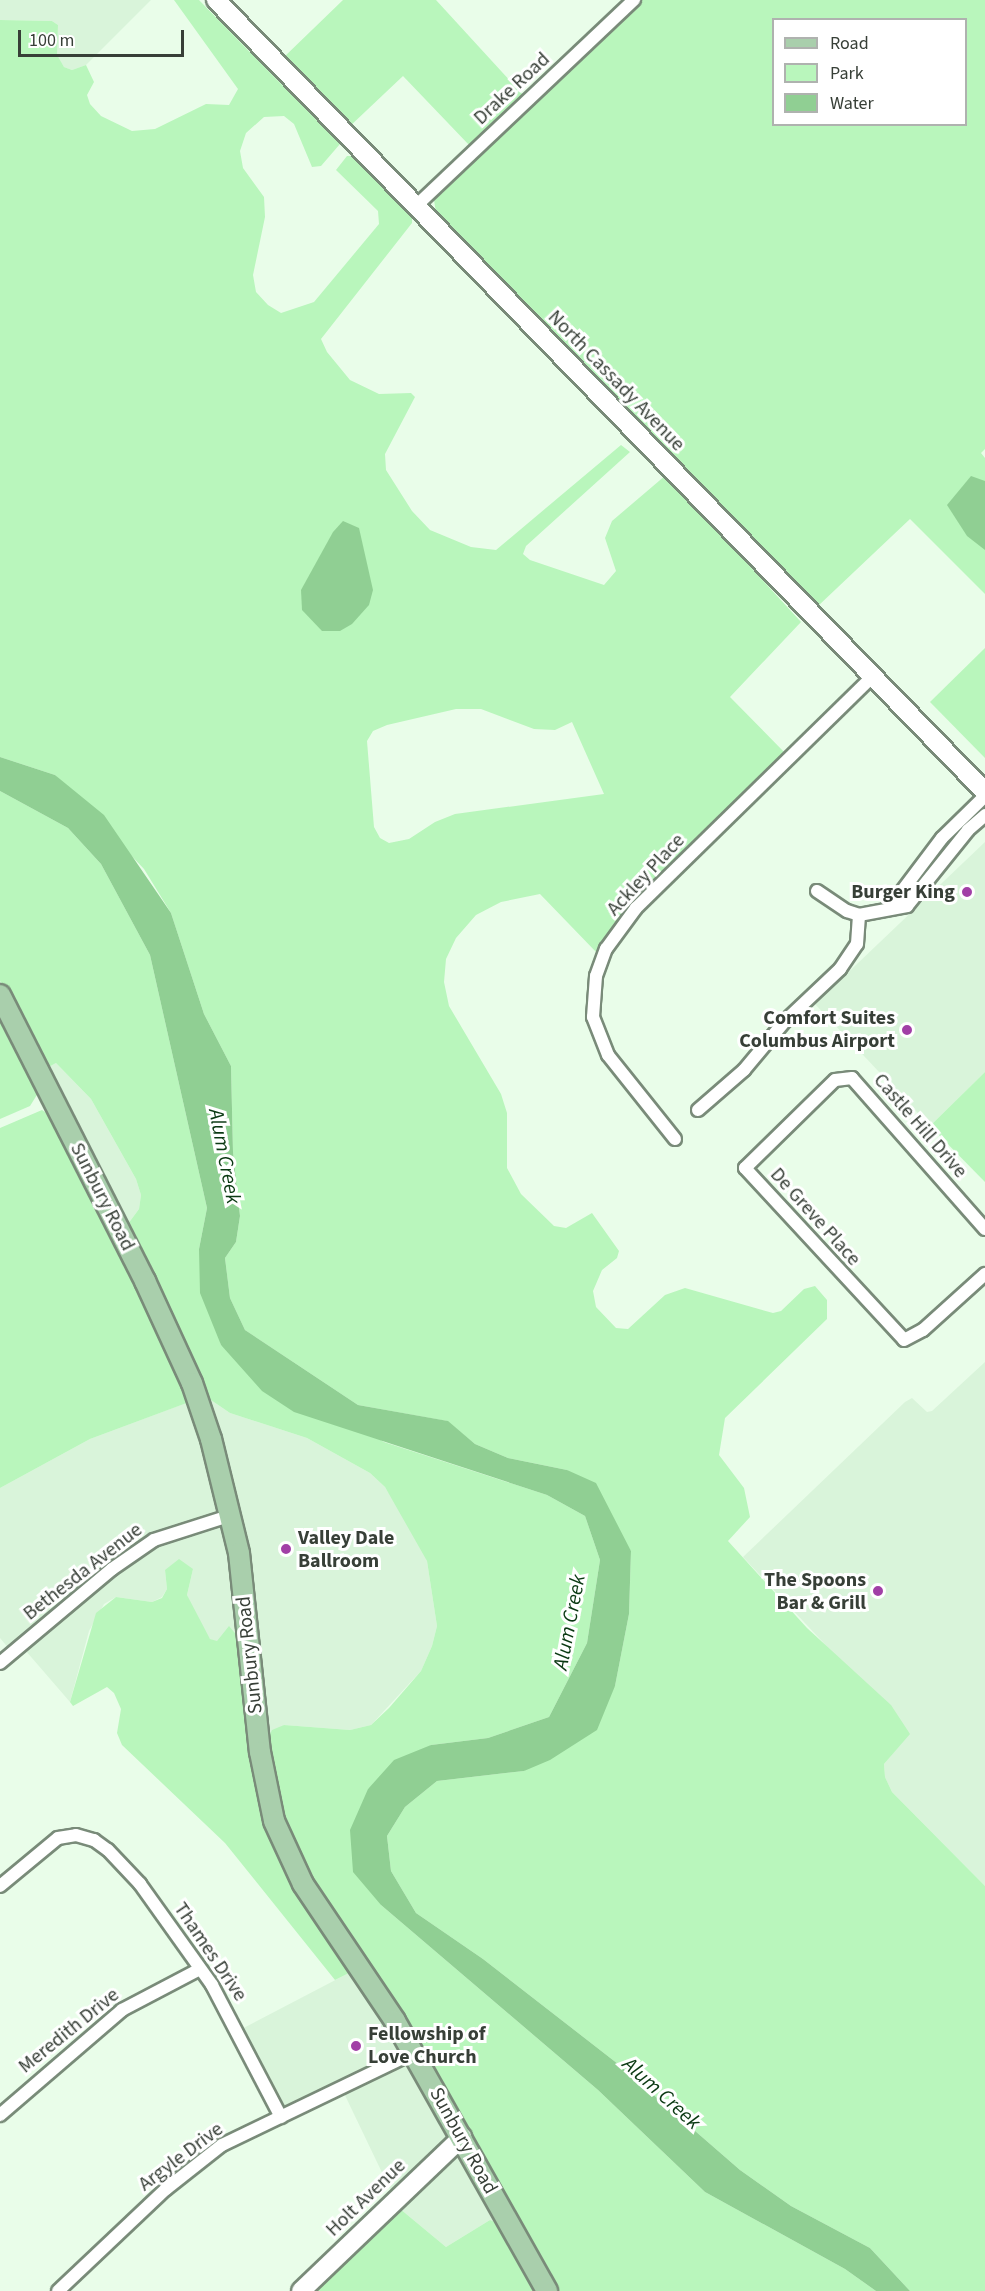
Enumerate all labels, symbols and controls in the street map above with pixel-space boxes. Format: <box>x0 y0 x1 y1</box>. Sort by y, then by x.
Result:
scale bar <box>21 18 188 56</box>
legend <box>772 18 967 126</box>
text: 100 m <box>29 28 74 53</box>
text: Road <box>830 31 869 56</box>
street label: Drake Road <box>469 48 555 130</box>
text: Park <box>830 61 864 86</box>
text: Water <box>830 91 874 116</box>
street label: North Cassady Avenue <box>542 305 690 457</box>
street label: Ackley Place <box>602 829 690 921</box>
place label: Burger King <box>851 880 955 904</box>
marker: Burger King <box>960 885 974 899</box>
place label: Comfort Suites Columbus Airport <box>739 1006 895 1053</box>
marker: Comfort Suites Columbus Airport <box>900 1023 914 1037</box>
street label: Castle Hill Drive <box>868 1069 972 1183</box>
water label: Alum Creek <box>203 1106 247 1206</box>
street label: Sunbury Road <box>64 1139 140 1255</box>
street label: De Greve Place <box>765 1163 865 1271</box>
street label: Bethesda Avenue <box>19 1518 147 1626</box>
place label: Valley Dale Ballroom <box>298 1526 394 1573</box>
marker: Valley Dale Ballroom <box>279 1542 293 1556</box>
place label: The Spoons Bar & Grill <box>764 1568 866 1615</box>
water label: Alum Creek <box>547 1572 591 1672</box>
marker: The Spoons Bar & Grill <box>871 1584 885 1598</box>
street label: Sunbury Road <box>232 1595 268 1715</box>
street label: Thames Drive <box>168 1898 252 2006</box>
street label: Meredith Drive <box>14 1983 124 2079</box>
place label: Fellowship of Love Church <box>368 2022 485 2069</box>
marker: Fellowship of Love Church <box>349 2039 363 2053</box>
water label: Alum Creek <box>618 2051 706 2135</box>
street label: Sunbury Road <box>424 2084 502 2198</box>
street label: Argyle Drive <box>134 2117 228 2197</box>
street label: Holt Avenue <box>321 2154 411 2242</box>

